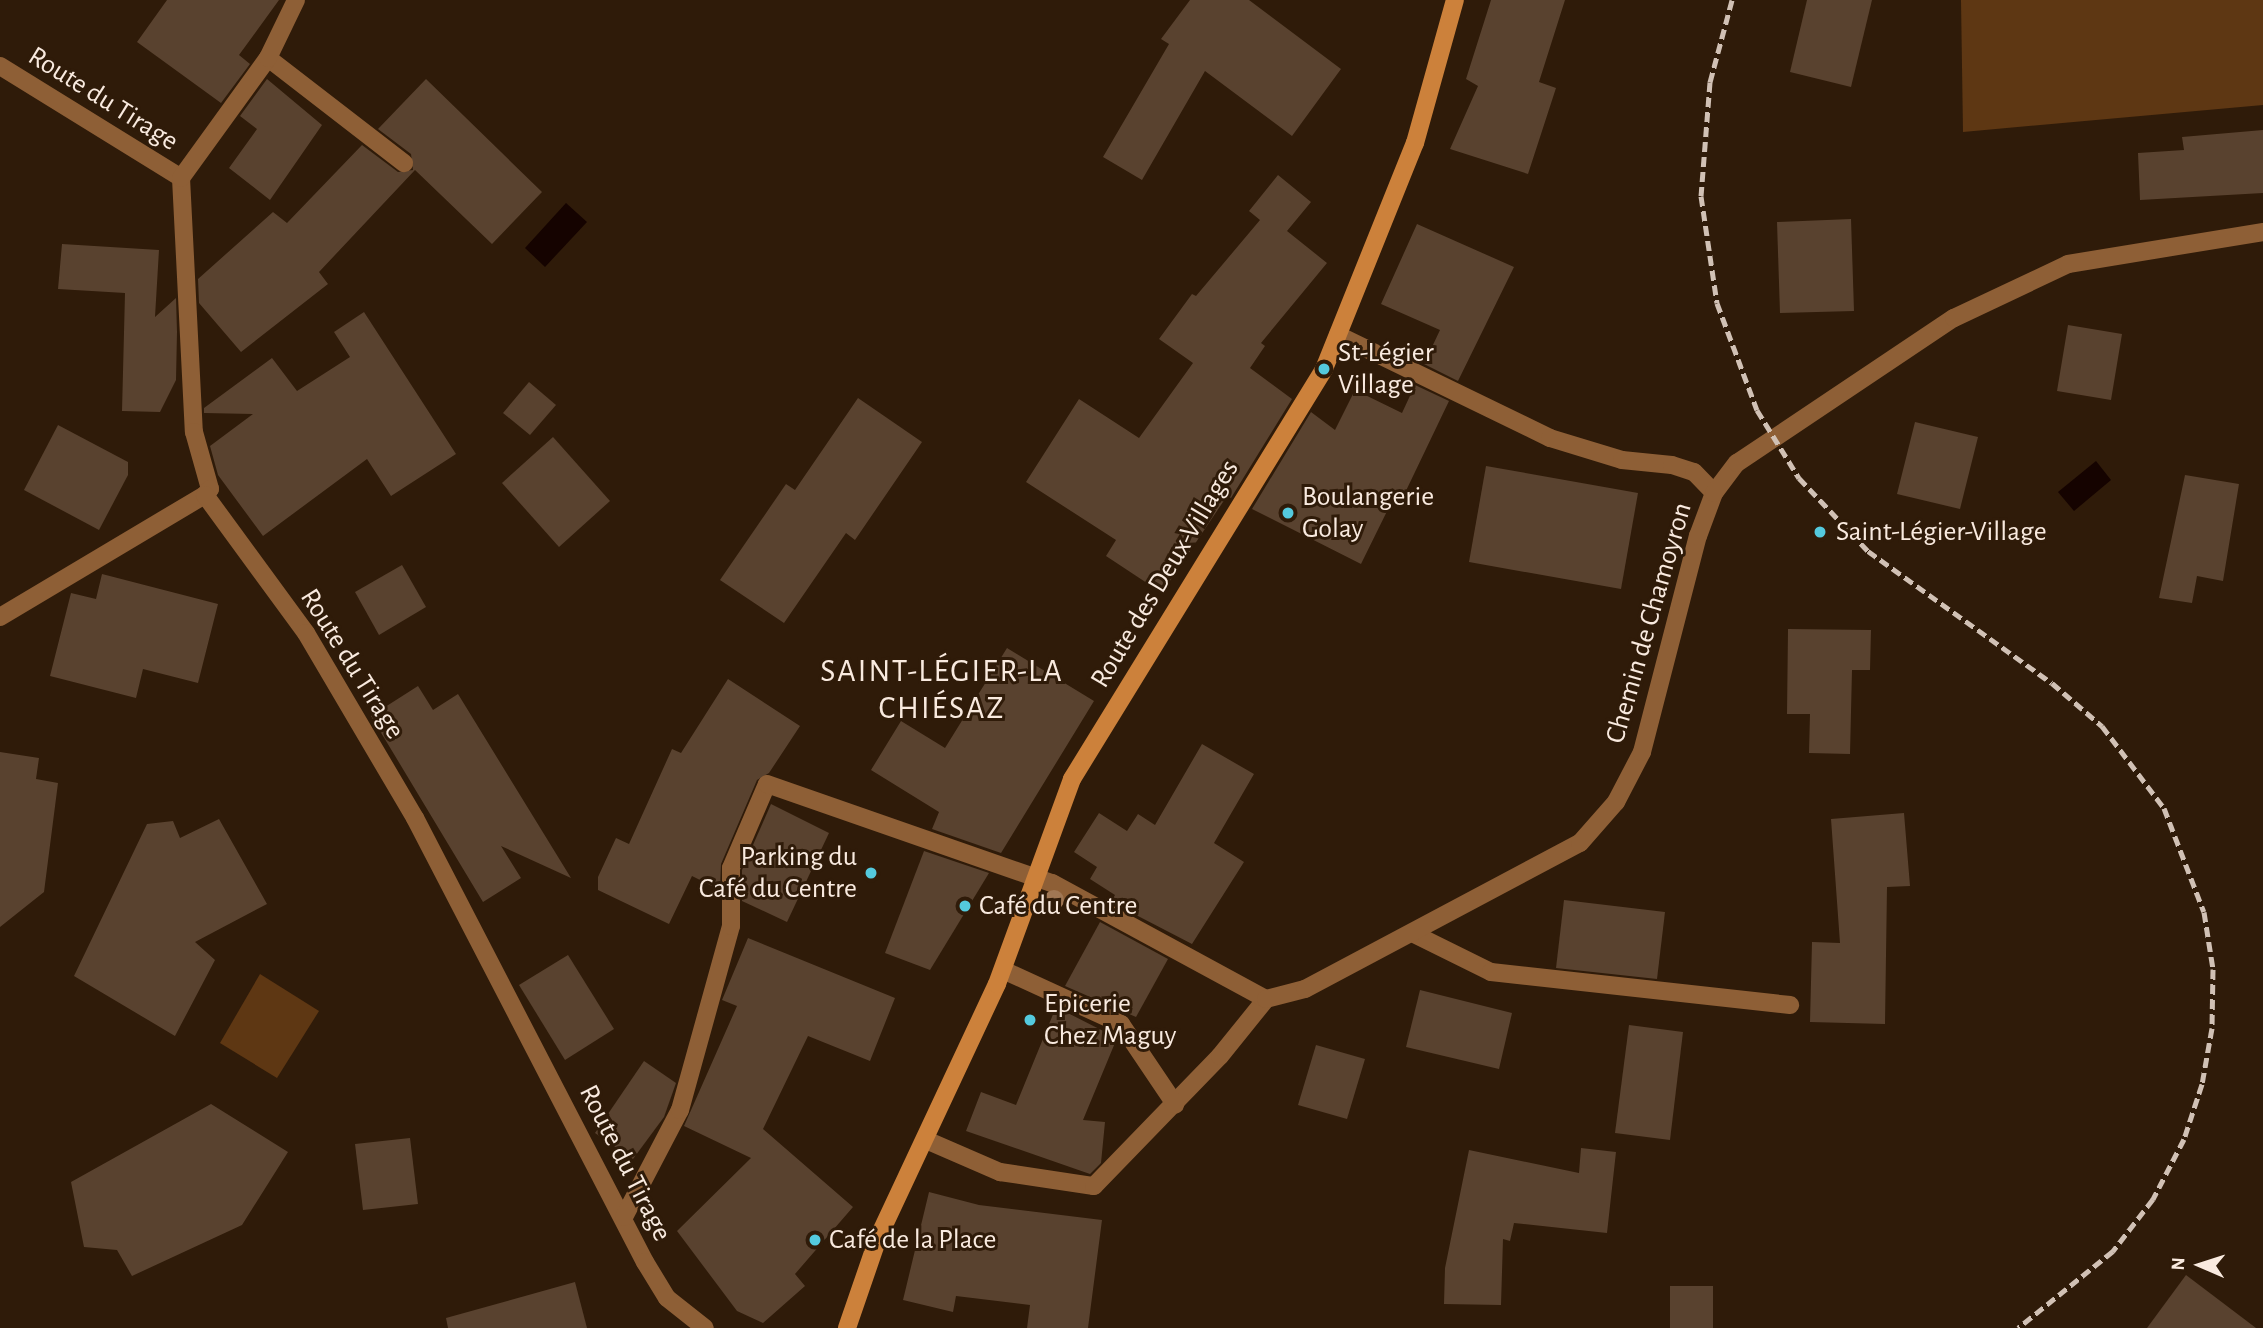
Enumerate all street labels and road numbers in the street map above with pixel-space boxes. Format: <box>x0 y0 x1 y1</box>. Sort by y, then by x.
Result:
street label: Route du Tirage <box>22 40 184 158</box>
street label: Route des Deux-Villages <box>1084 454 1246 694</box>
street label: Chemin de Chamoyron <box>1599 499 1699 747</box>
street label: Route du Tirage <box>293 583 411 745</box>
street label: Route du Tirage <box>571 1079 679 1247</box>

